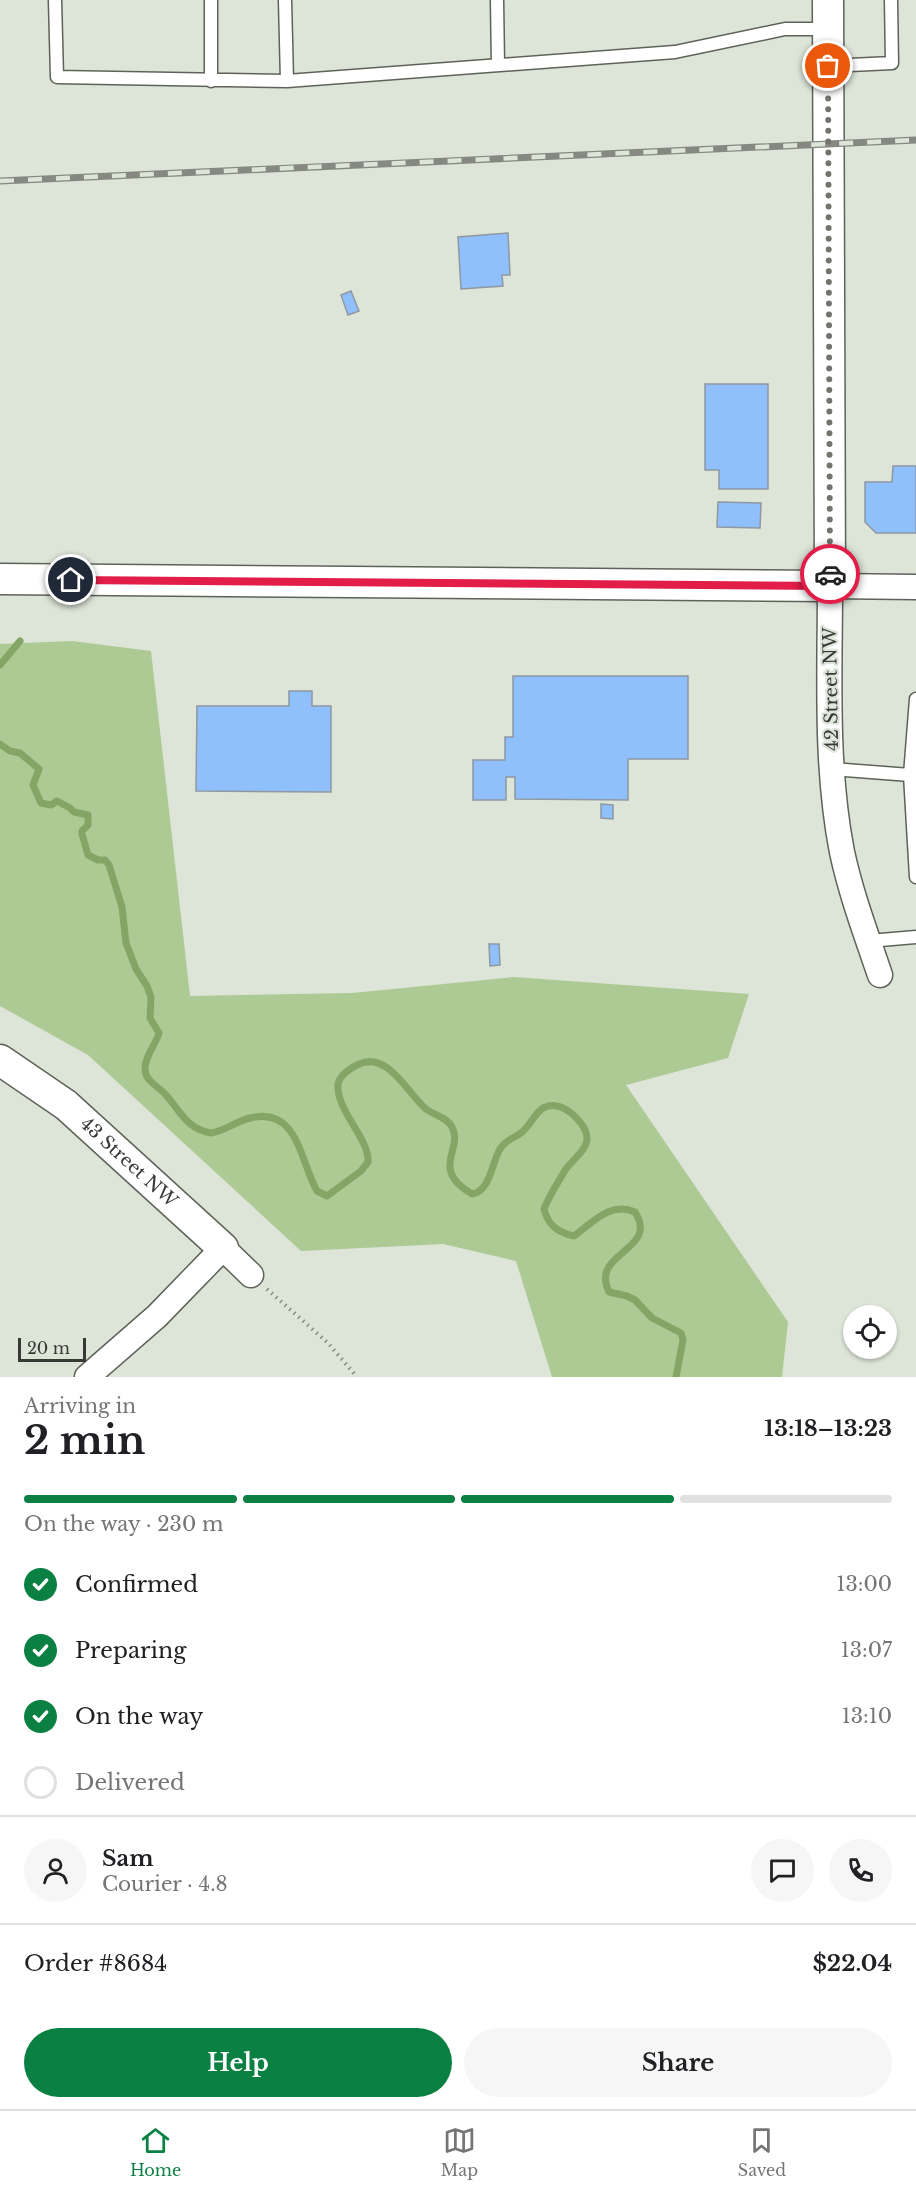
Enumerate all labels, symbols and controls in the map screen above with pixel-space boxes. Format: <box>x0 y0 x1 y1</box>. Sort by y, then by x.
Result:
pin <box>802 40 853 91</box>
icon: bag <box>811 49 844 82</box>
courier <box>800 544 860 604</box>
pin <box>45 554 96 605</box>
icon: car <box>814 558 847 591</box>
icon: home <box>54 563 87 596</box>
street label: 42 Street NW <box>819 626 843 751</box>
street label: 43 Street NW <box>76 1113 183 1213</box>
map controls <box>843 1305 897 1359</box>
button: locate <box>843 1305 897 1359</box>
scale bar <box>18 1335 86 1362</box>
text: 20 m <box>27 1338 70 1358</box>
text: Arriving in <box>24 1394 136 1418</box>
text: 13:18–13:23 <box>764 1415 892 1442</box>
text: 2 min <box>24 1416 145 1465</box>
text: On the way · 230 m <box>24 1512 223 1536</box>
icon: check <box>24 1568 57 1601</box>
text: Confirmed <box>75 1571 198 1598</box>
text: 13:00 <box>837 1572 892 1596</box>
icon: check <box>24 1634 57 1667</box>
text: Preparing <box>75 1637 186 1664</box>
text: 13:07 <box>841 1638 892 1662</box>
icon: check <box>24 1700 57 1733</box>
text: On the way <box>75 1703 203 1730</box>
text: 13:10 <box>842 1704 892 1728</box>
text: Delivered <box>75 1769 185 1796</box>
button: person <box>24 1839 87 1902</box>
button: chat <box>751 1839 814 1902</box>
button: phone <box>829 1839 892 1902</box>
text: Sam <box>102 1845 154 1872</box>
text: Courier · 4.8 <box>102 1872 228 1896</box>
text: Order #8684 <box>24 1950 167 1977</box>
text: $22.04 <box>813 1950 892 1977</box>
button: Help <box>24 2028 452 2097</box>
button: Share <box>464 2028 892 2097</box>
tab: Home <box>130 2124 181 2180</box>
tab: Map <box>441 2124 478 2180</box>
tab: Saved <box>738 2124 786 2180</box>

